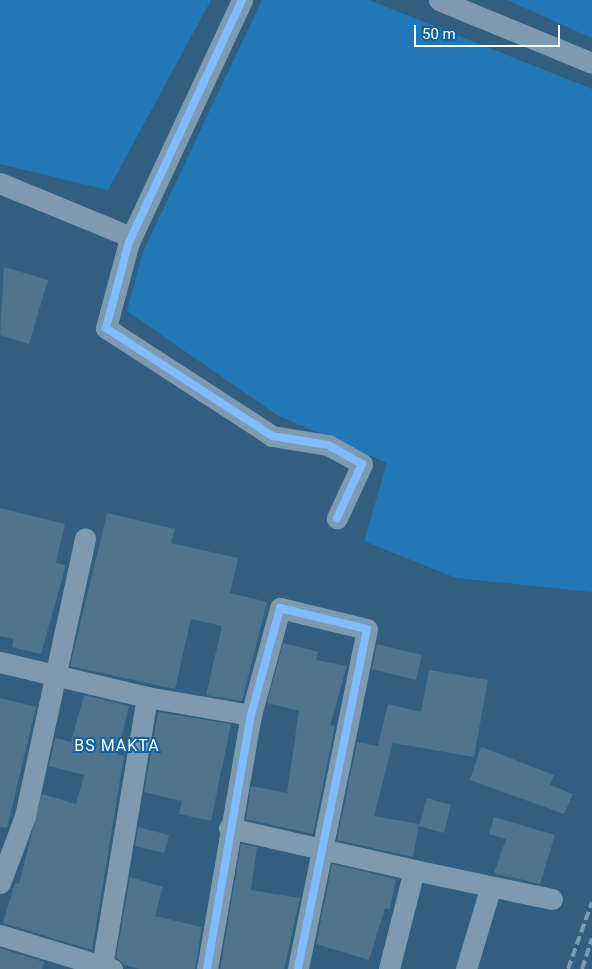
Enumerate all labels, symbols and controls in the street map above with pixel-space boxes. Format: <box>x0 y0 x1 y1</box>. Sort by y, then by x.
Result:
scale bar <box>417 15 563 47</box>
text: 50 m <box>422 25 456 43</box>
district label: BS MAKTA <box>73 736 161 756</box>

